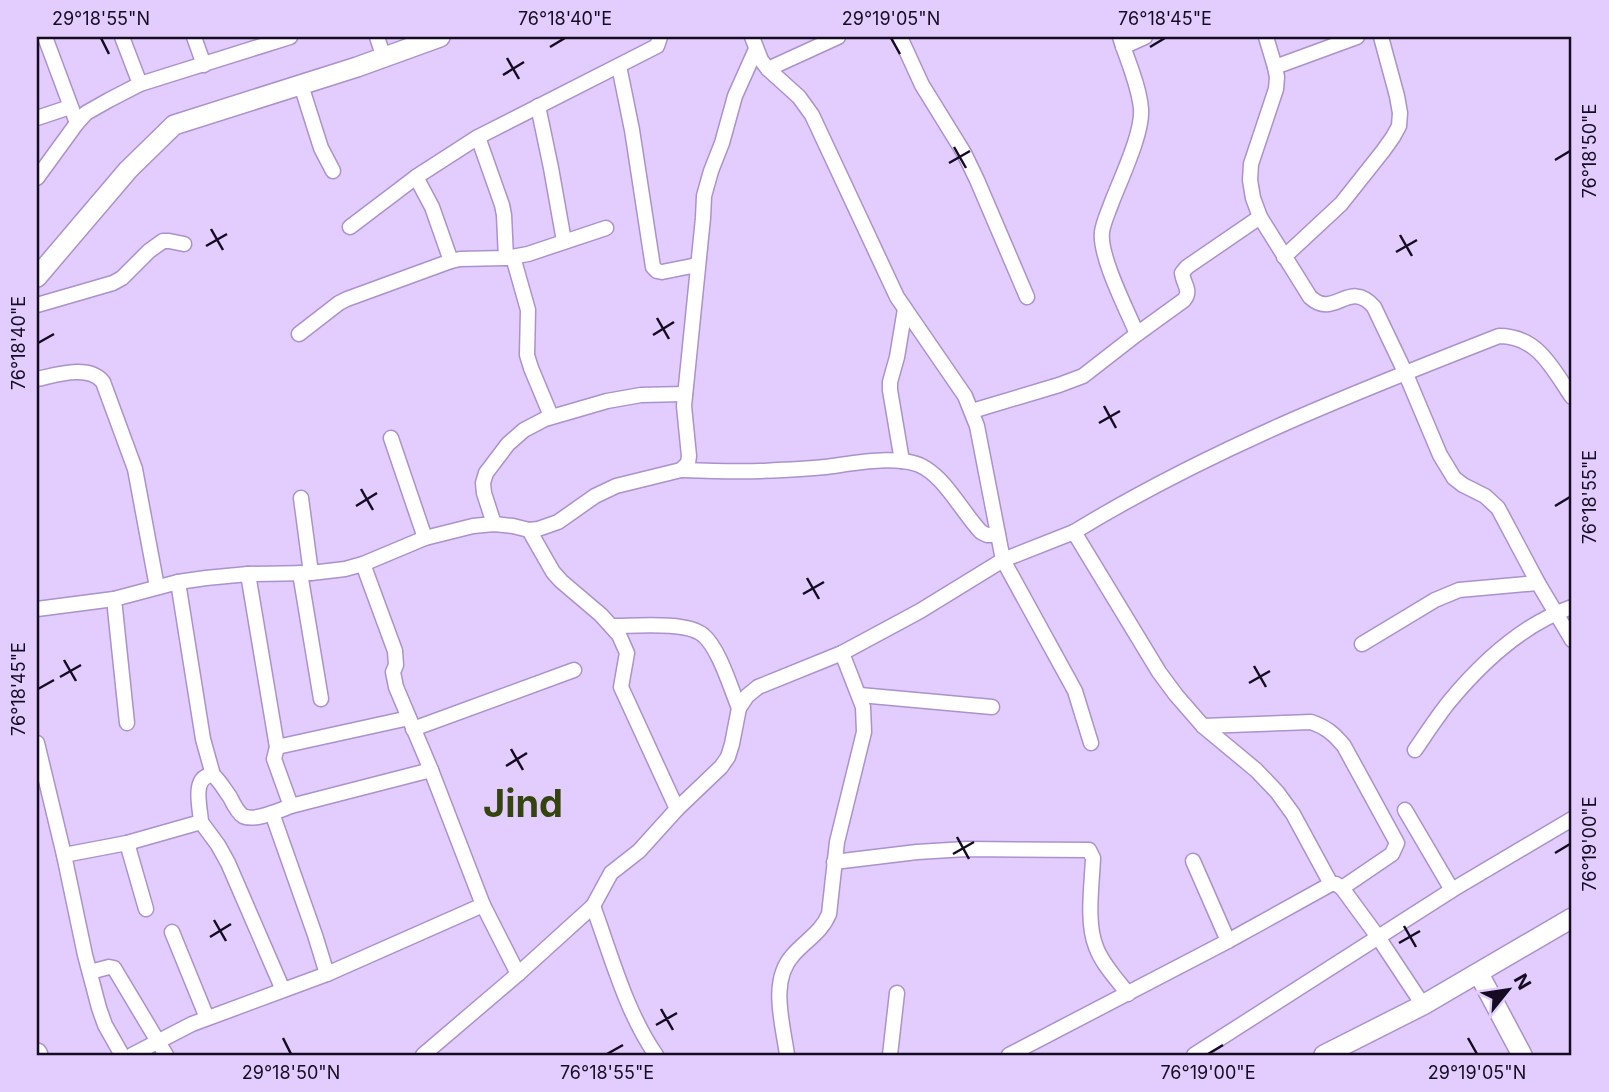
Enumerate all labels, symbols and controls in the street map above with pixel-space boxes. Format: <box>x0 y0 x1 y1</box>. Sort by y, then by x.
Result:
text: 29°18'55"N <box>52 8 150 29</box>
text: 76°18'40"E <box>518 8 612 29</box>
text: 29°19'05"N <box>842 8 940 29</box>
text: 76°18'45"E <box>1118 8 1212 29</box>
text: 76°18'50"E <box>1579 104 1600 198</box>
text: 76°18'40"E <box>8 296 29 390</box>
text: 76°18'55"E <box>1579 450 1600 544</box>
text: 76°18'45"E <box>8 642 29 736</box>
district label: Jind <box>483 780 563 826</box>
text: 76°19'00"E <box>1579 796 1600 892</box>
north arrow <box>1472 956 1542 1026</box>
text: N <box>1509 970 1536 994</box>
text: 29°18'50"N <box>242 1062 340 1083</box>
text: 76°18'55"E <box>560 1062 654 1083</box>
text: 76°19'00"E <box>1160 1062 1256 1083</box>
text: 29°19'05"N <box>1428 1062 1526 1083</box>

